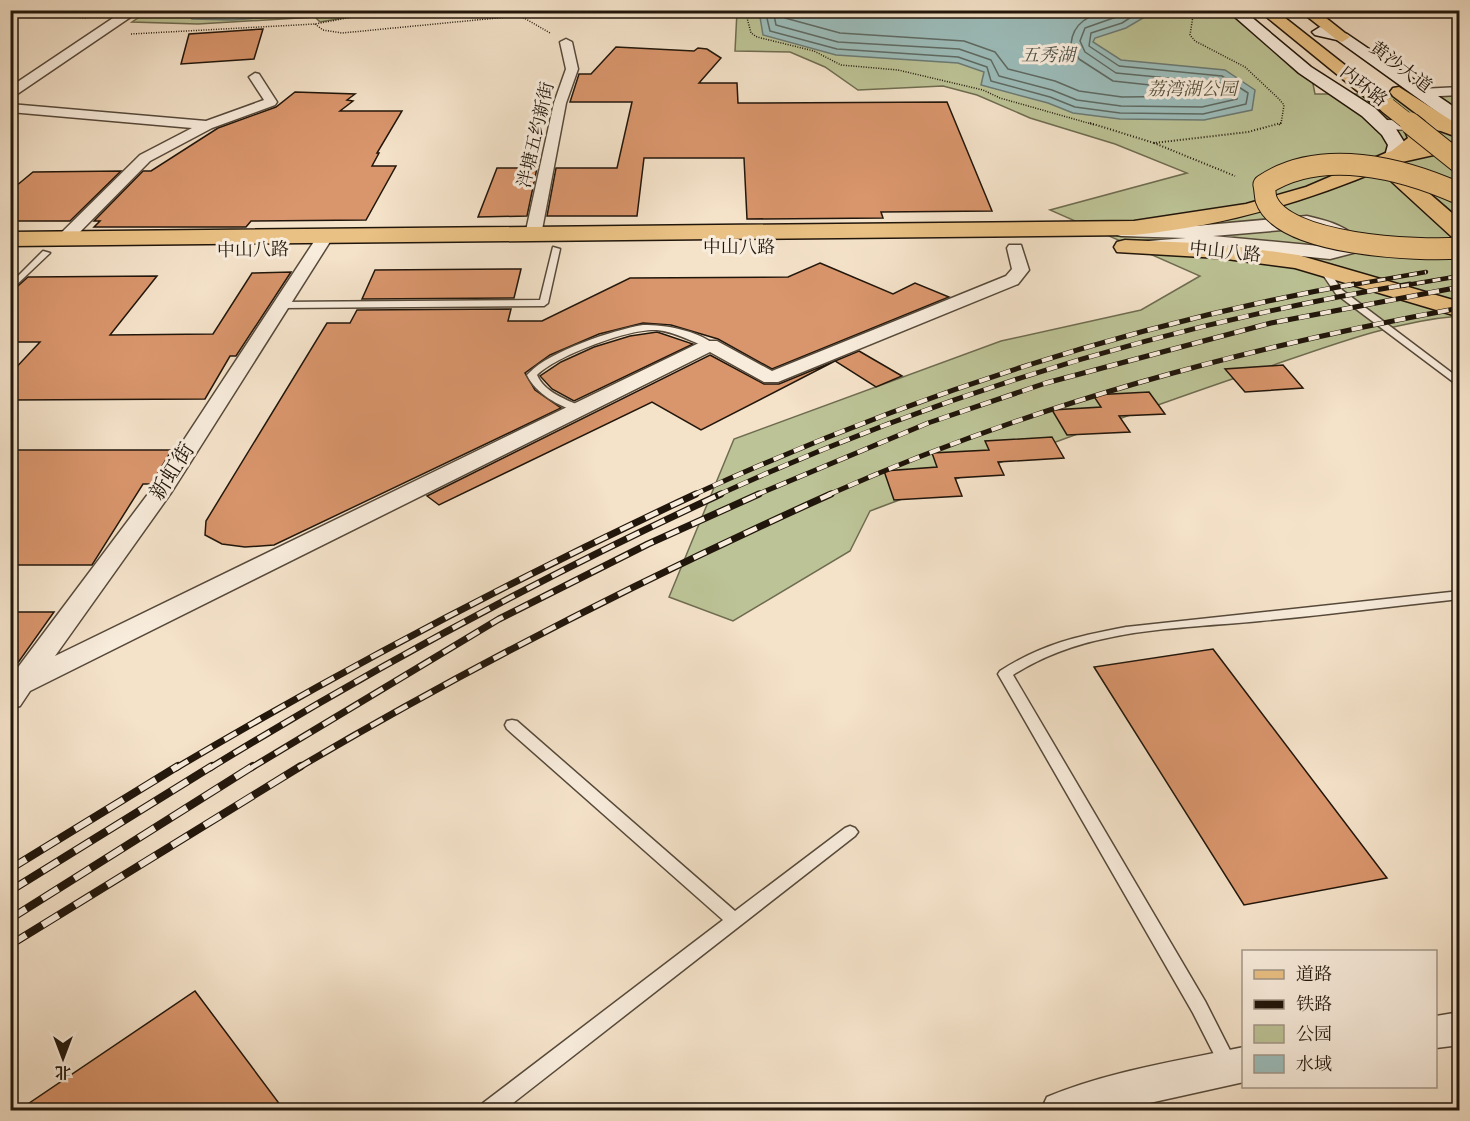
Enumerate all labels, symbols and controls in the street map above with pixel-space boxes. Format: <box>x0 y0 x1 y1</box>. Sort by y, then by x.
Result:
street label: 黄沙大道 <box>1364 37 1436 99</box>
water label: 五秀湖 <box>1021 45 1078 68</box>
street label: 内环路 <box>1335 61 1391 113</box>
park label: 荔湾湖公园 <box>1147 79 1240 102</box>
street label: 泮塘五约新街 <box>514 80 560 190</box>
street label: 中山八路 <box>703 237 775 260</box>
street label: 中山八路 <box>1188 238 1262 268</box>
street label: 中山八路 <box>217 239 289 263</box>
street label: 新虹街 <box>145 438 201 506</box>
legend <box>1242 950 1437 1088</box>
text: 道路 <box>1296 964 1332 987</box>
text: 铁路 <box>1296 994 1332 1017</box>
text: 公园 <box>1296 1024 1332 1047</box>
north arrow <box>33 1028 93 1088</box>
text: 水域 <box>1296 1054 1332 1077</box>
text: 北 <box>55 1061 71 1081</box>

